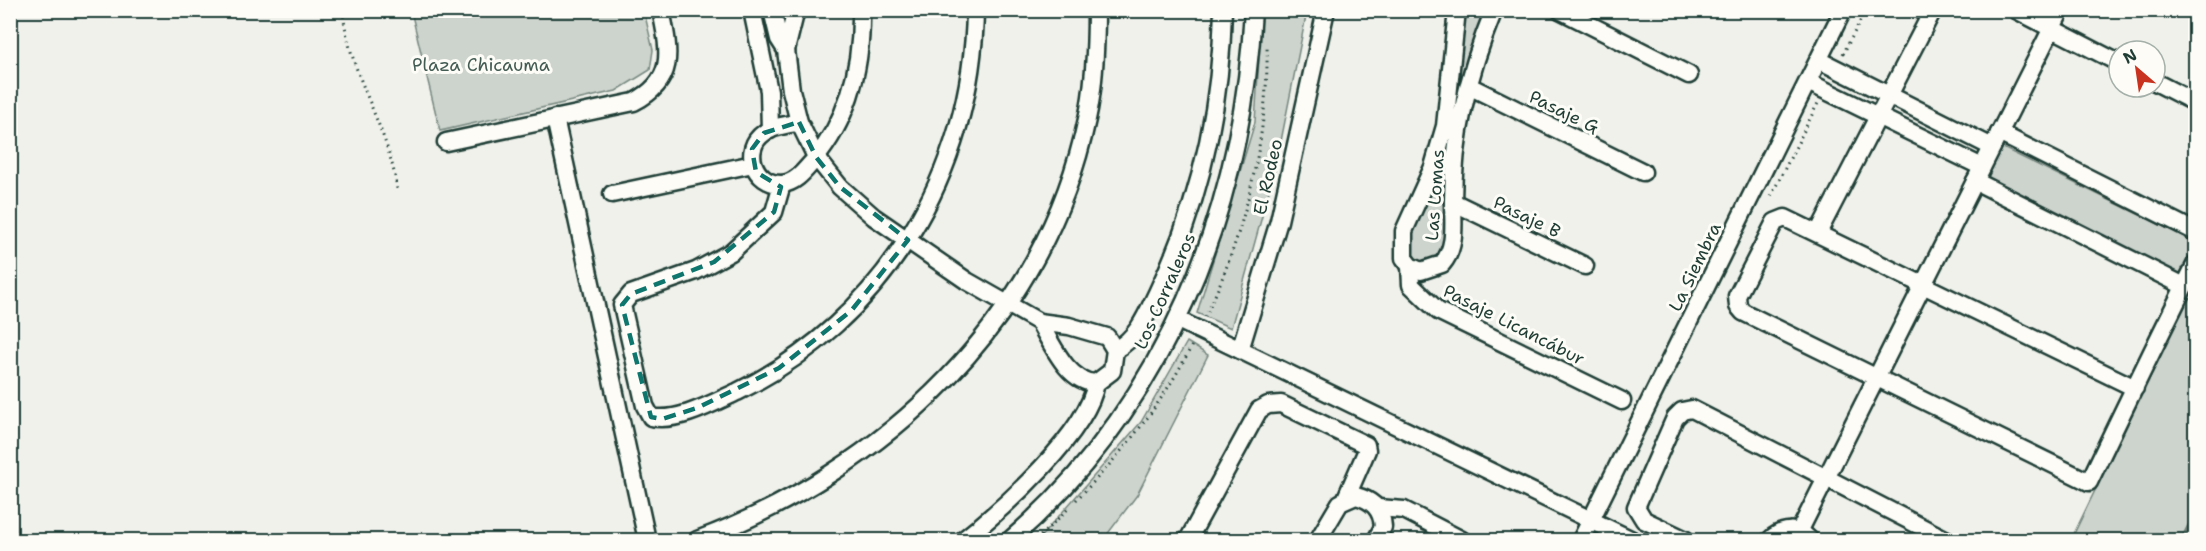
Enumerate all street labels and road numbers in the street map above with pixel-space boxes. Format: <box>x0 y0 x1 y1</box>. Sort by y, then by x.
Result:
street label: Pasaje G <box>1525 85 1603 139</box>
street label: El Rodeo <box>1248 137 1288 217</box>
street label: Las Lomas <box>1420 148 1450 242</box>
street label: Pasaje B <box>1489 190 1565 244</box>
street label: La Siembra <box>1663 218 1727 316</box>
street label: Los Corraleros <box>1129 229 1201 353</box>
street label: Pasaje Licancábur <box>1439 279 1589 371</box>

